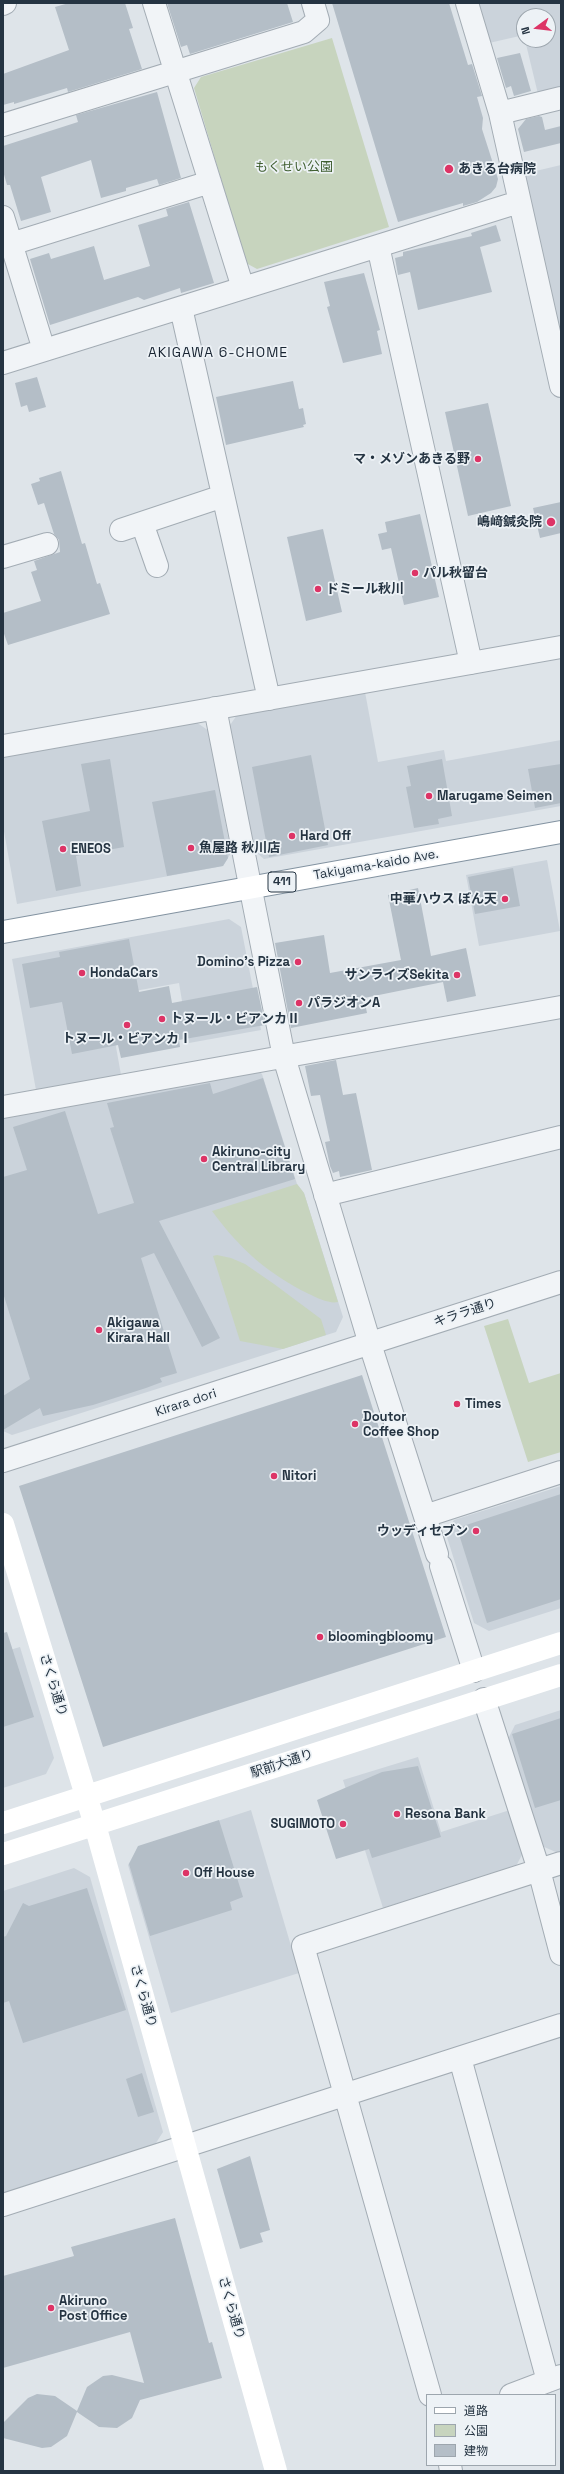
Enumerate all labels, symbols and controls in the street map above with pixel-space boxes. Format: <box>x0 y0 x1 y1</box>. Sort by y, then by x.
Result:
north arrow <box>516 8 556 48</box>
text: N <box>518 25 533 36</box>
park label: もくせい公園 <box>255 159 333 175</box>
place label: あきる台病院 <box>458 161 536 177</box>
marker: あきる台病院 <box>443 163 455 175</box>
district label: AKIGAWA 6-CHOME <box>148 345 288 361</box>
place label: マ・メゾンあきる野 <box>353 451 470 467</box>
marker: マ・メゾンあきる野 <box>473 454 483 464</box>
place label: 嶋﨑鍼灸院 <box>477 514 542 530</box>
marker: 嶋﨑鍼灸院 <box>545 516 557 528</box>
place label: パル秋留台 <box>423 565 488 581</box>
marker: パル秋留台 <box>410 568 420 578</box>
place label: ドミール秋川 <box>326 581 404 597</box>
marker: ドミール秋川 <box>313 584 323 594</box>
place label: Marugame Seimen <box>437 788 552 804</box>
marker: Marugame Seimen <box>424 791 434 801</box>
place label: Hard Off <box>300 828 351 844</box>
marker: Hard Off <box>287 831 297 841</box>
place label: 魚屋路 秋川店 <box>199 840 280 856</box>
place label: ENEOS <box>71 841 111 857</box>
marker: 魚屋路 秋川店 <box>186 843 196 853</box>
marker: ENEOS <box>58 844 68 854</box>
street label: Takiyama-kaido Ave. <box>312 846 440 884</box>
road number: 411 <box>268 872 296 892</box>
place label: 中華ハウス ぼん天 <box>390 891 497 907</box>
marker: 中華ハウス ぼん天 <box>500 894 510 904</box>
place label: Domino's Pizza <box>197 954 290 970</box>
marker: Domino's Pizza <box>293 957 303 967</box>
place label: HondaCars <box>90 965 158 981</box>
place label: サンライズSekita <box>344 967 449 983</box>
marker: HondaCars <box>77 968 87 978</box>
marker: サンライズSekita <box>452 970 462 980</box>
place label: パラジオンA <box>307 995 380 1011</box>
marker: パラジオンA <box>294 998 304 1008</box>
place label: トヌール・ビアンカⅡ <box>170 1011 300 1027</box>
marker: トヌール・ビアンカⅡ <box>157 1014 167 1024</box>
marker: トヌール・ビアンカⅠ <box>122 1020 132 1030</box>
place label: トヌール・ビアンカⅠ <box>62 1031 192 1047</box>
place label: Akiruno-city Central Library <box>212 1144 305 1175</box>
marker: Akiruno-city Central Library <box>199 1154 209 1164</box>
street label: キララ通り <box>432 1296 498 1330</box>
place label: Akigawa Kirara Hall <box>107 1315 170 1346</box>
marker: Akigawa Kirara Hall <box>94 1325 104 1335</box>
street label: Kirara dori <box>154 1386 218 1420</box>
place label: Times <box>465 1396 501 1412</box>
marker: Times <box>452 1399 462 1409</box>
place label: Doutor Coffee Shop <box>363 1409 439 1440</box>
marker: Doutor Coffee Shop <box>350 1419 360 1429</box>
place label: Nitori <box>282 1468 316 1484</box>
marker: Nitori <box>269 1471 279 1481</box>
place label: ウッディセブン <box>377 1523 468 1539</box>
marker: ウッディセブン <box>471 1526 481 1536</box>
place label: bloomingbloomy <box>328 1629 433 1645</box>
marker: bloomingbloomy <box>315 1632 325 1642</box>
street label: さくら通り <box>36 1652 70 1718</box>
street label: 駅前大通り <box>249 1747 315 1781</box>
place label: Resona Bank <box>405 1806 486 1822</box>
marker: Resona Bank <box>392 1809 402 1819</box>
place label: SUGIMOTO <box>270 1816 335 1832</box>
marker: SUGIMOTO <box>338 1819 348 1829</box>
place label: Off House <box>194 1865 255 1881</box>
marker: Off House <box>181 1868 191 1878</box>
street label: さくら通り <box>127 1963 159 2029</box>
street label: さくら通り <box>215 2275 247 2341</box>
place label: Akiruno Post Office <box>59 2293 127 2324</box>
marker: Akiruno Post Office <box>46 2303 56 2313</box>
legend <box>426 2394 556 2466</box>
text: 道路 <box>464 2403 488 2419</box>
text: 公園 <box>464 2423 488 2439</box>
text: 建物 <box>464 2443 488 2459</box>

